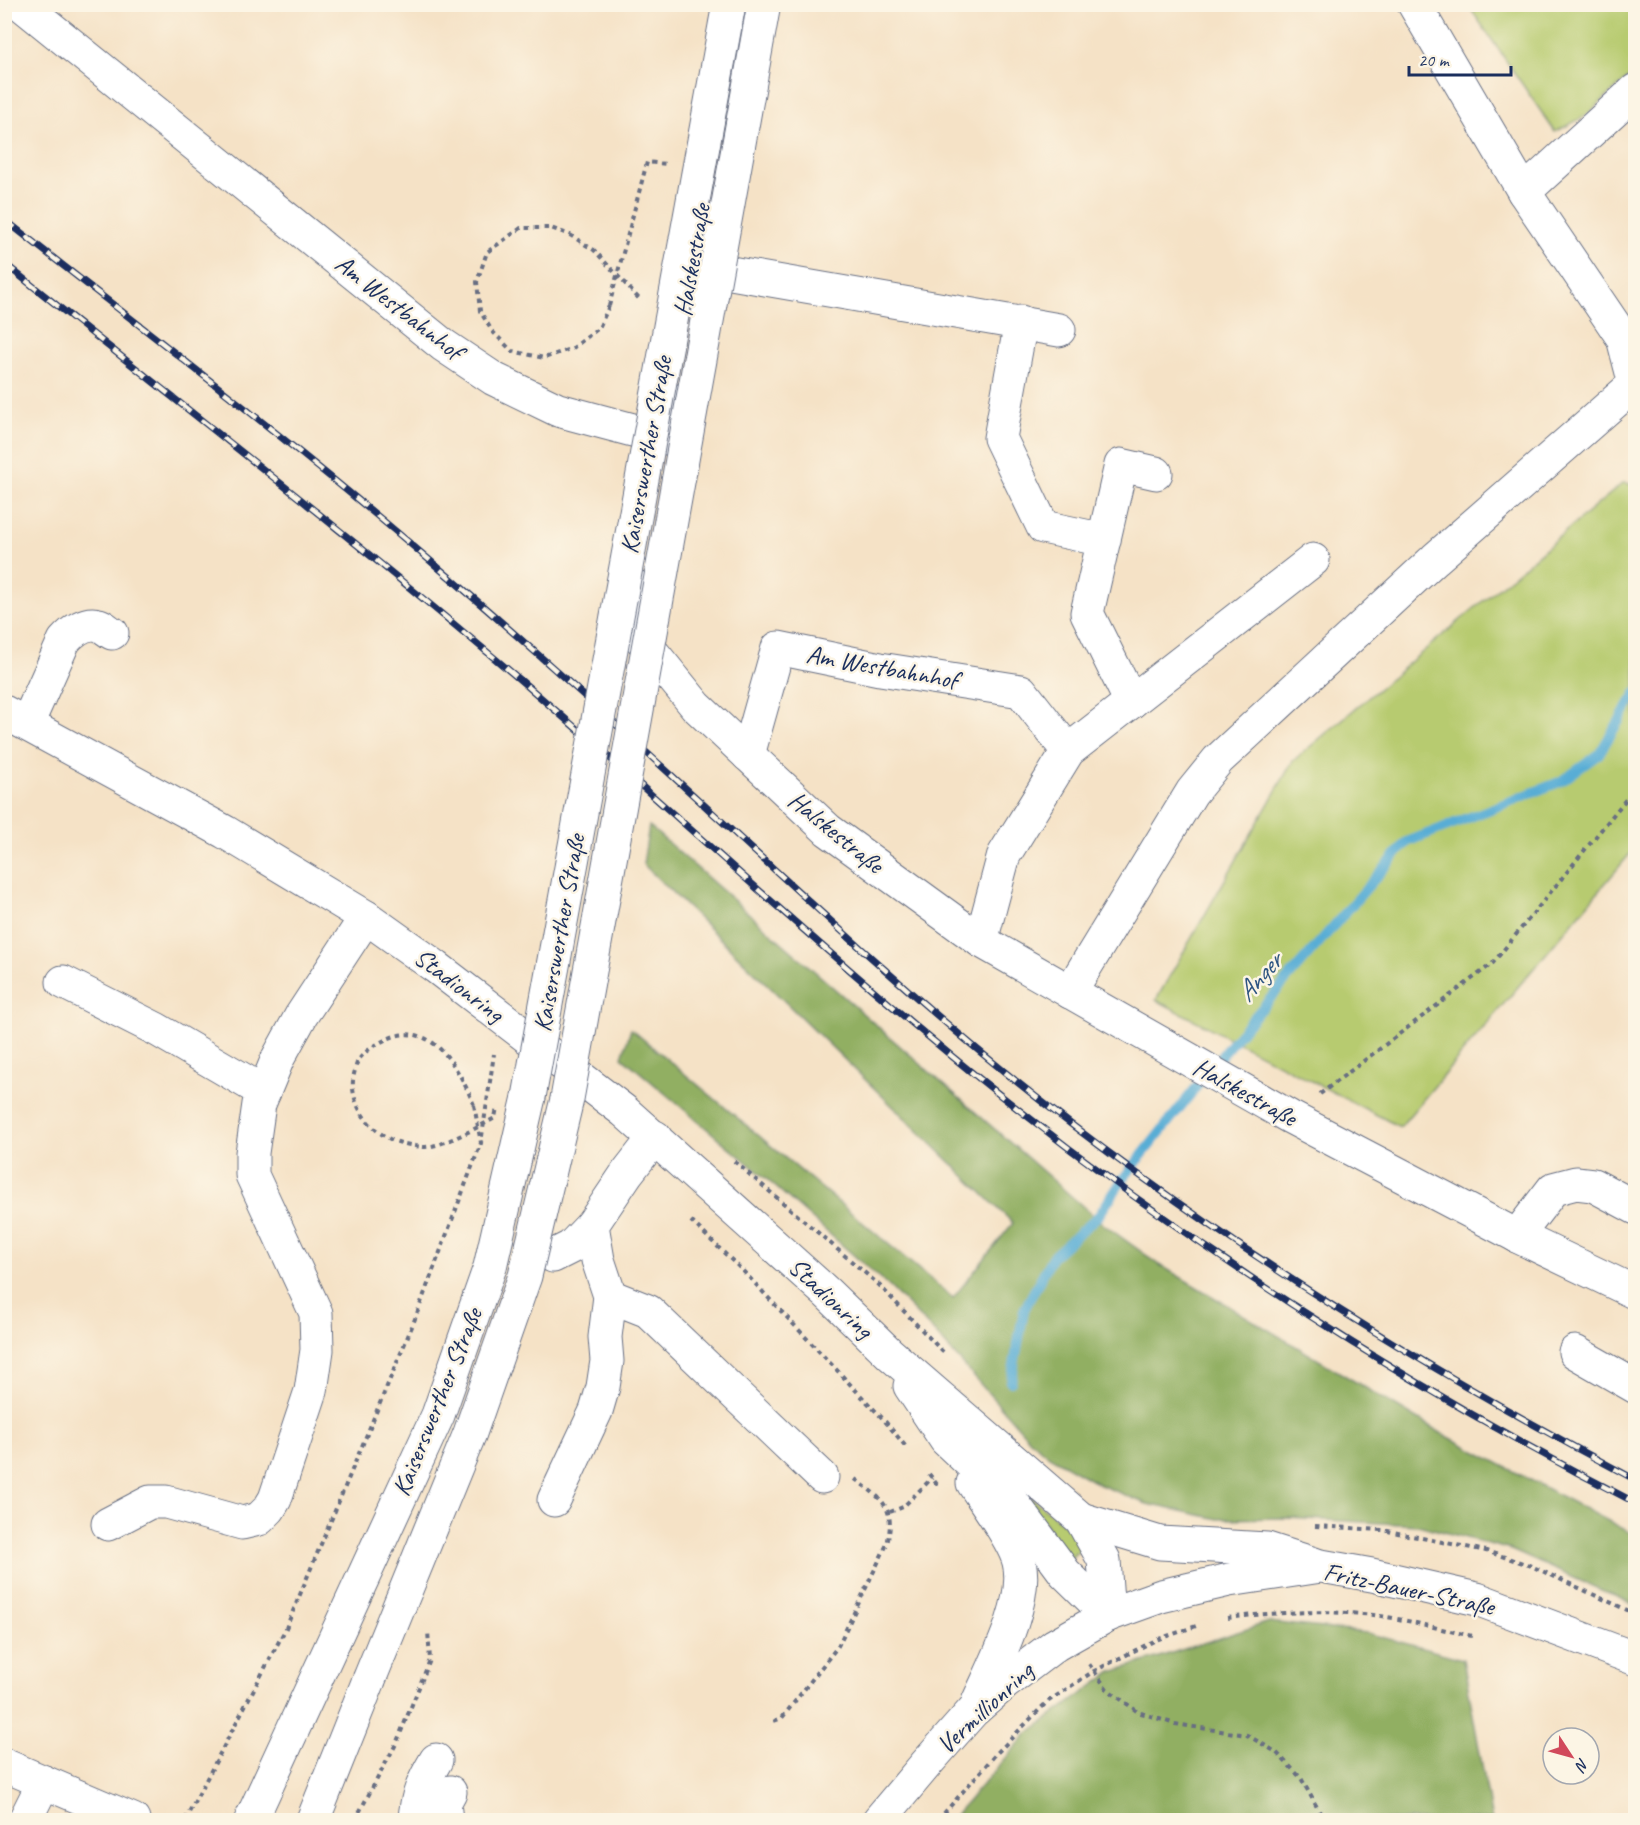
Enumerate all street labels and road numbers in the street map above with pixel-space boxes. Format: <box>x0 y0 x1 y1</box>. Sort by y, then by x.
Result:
street label: Halskestraße <box>666 199 719 319</box>
street label: Am Westbahnhof <box>329 247 474 370</box>
street label: Kaiserswerther Straße <box>612 351 680 556</box>
street label: Am Westbahnhof <box>804 637 965 697</box>
street label: Halskestraße <box>782 783 892 882</box>
street label: Kaiserswerther Straße <box>525 829 593 1034</box>
street label: Stadionring <box>407 940 512 1031</box>
street label: Halskestraße <box>1187 1050 1305 1135</box>
street label: Stadionring <box>782 1250 882 1347</box>
street label: Kaiserswerther Straße <box>384 1301 491 1501</box>
street label: Fritz-Bauer-Straße <box>1321 1555 1500 1624</box>
street label: Vermillionring <box>930 1654 1042 1761</box>

